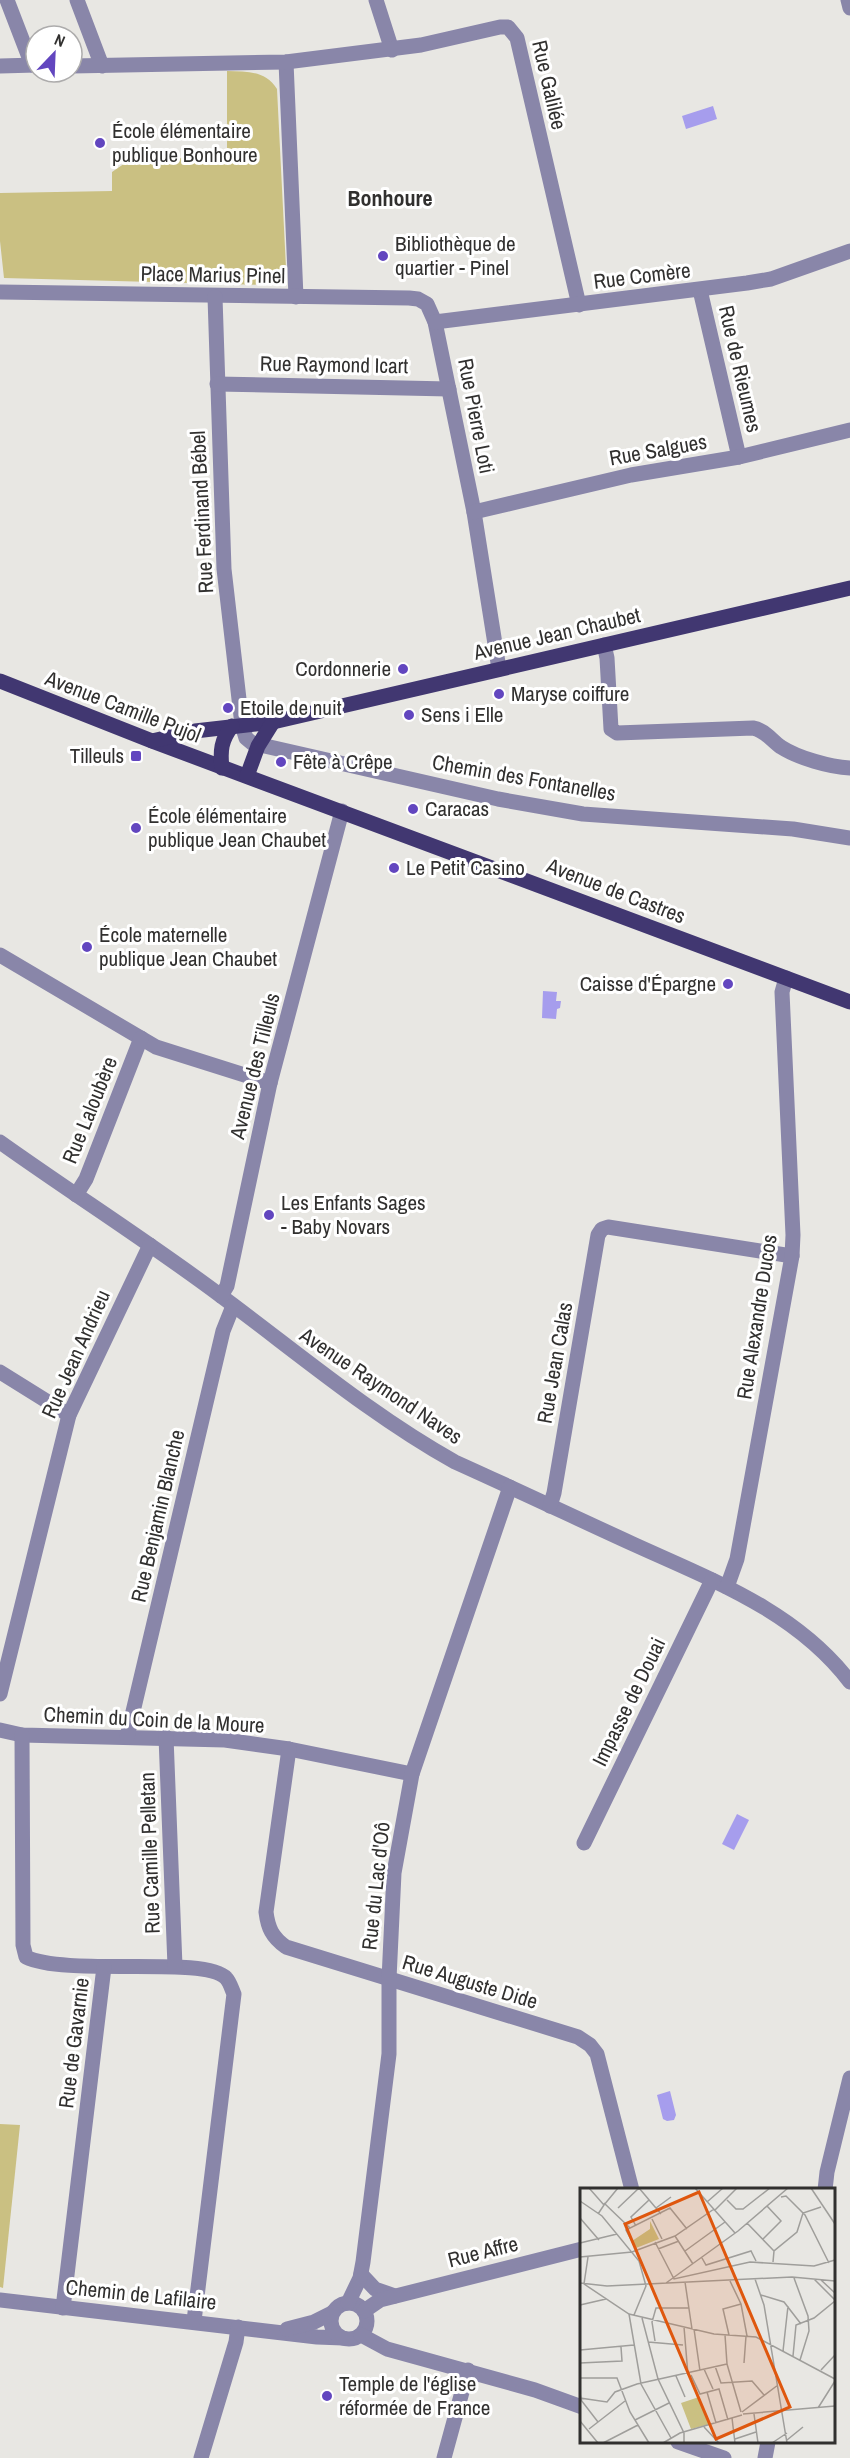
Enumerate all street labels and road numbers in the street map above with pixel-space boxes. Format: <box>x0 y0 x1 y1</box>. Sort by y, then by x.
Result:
street label: Rue Galilée <box>525 37 574 132</box>
street label: Rue Comère <box>592 255 692 296</box>
street label: Place Marius Pinel <box>141 259 286 290</box>
street label: Rue de Rieumes <box>712 303 769 435</box>
street label: Rue Raymond Icart <box>260 349 409 380</box>
street label: Rue Pierre Loti <box>451 356 502 476</box>
street label: Rue Salgues <box>607 427 709 472</box>
street label: Rue Ferdinand Bébel <box>183 430 220 594</box>
street label: Avenue Jean Chaubet <box>470 600 643 667</box>
street label: Avenue Camille Pujol <box>40 663 205 750</box>
street label: Chemin des Fontanelles <box>430 747 618 808</box>
street label: Avenue de Castres <box>542 850 690 930</box>
street label: Avenue des Tilleuls <box>222 990 287 1143</box>
street label: Rue Laloubère <box>55 1052 124 1168</box>
street label: Rue Alexandre Ducos <box>729 1232 784 1401</box>
street label: Rue Jean Andrieu <box>34 1285 117 1423</box>
street label: Rue Jean Calas <box>530 1300 579 1426</box>
street label: Avenue Raymond Naves <box>294 1320 468 1451</box>
street label: Rue Benjamin Blanche <box>124 1427 191 1605</box>
street label: Impasse de Douai <box>585 1633 672 1771</box>
street label: Chemin du Coin de la Moure <box>43 1699 265 1740</box>
street label: Rue Camille Pelletan <box>132 1772 167 1934</box>
street label: Rue du Lac d'Oô <box>354 1820 397 1951</box>
street label: Rue Auguste Dide <box>399 1947 541 2016</box>
street label: Rue de Gavarnie <box>51 1976 96 2110</box>
street label: Rue Affre <box>445 2229 521 2274</box>
street label: Chemin de Lafilaire <box>64 2272 218 2317</box>

